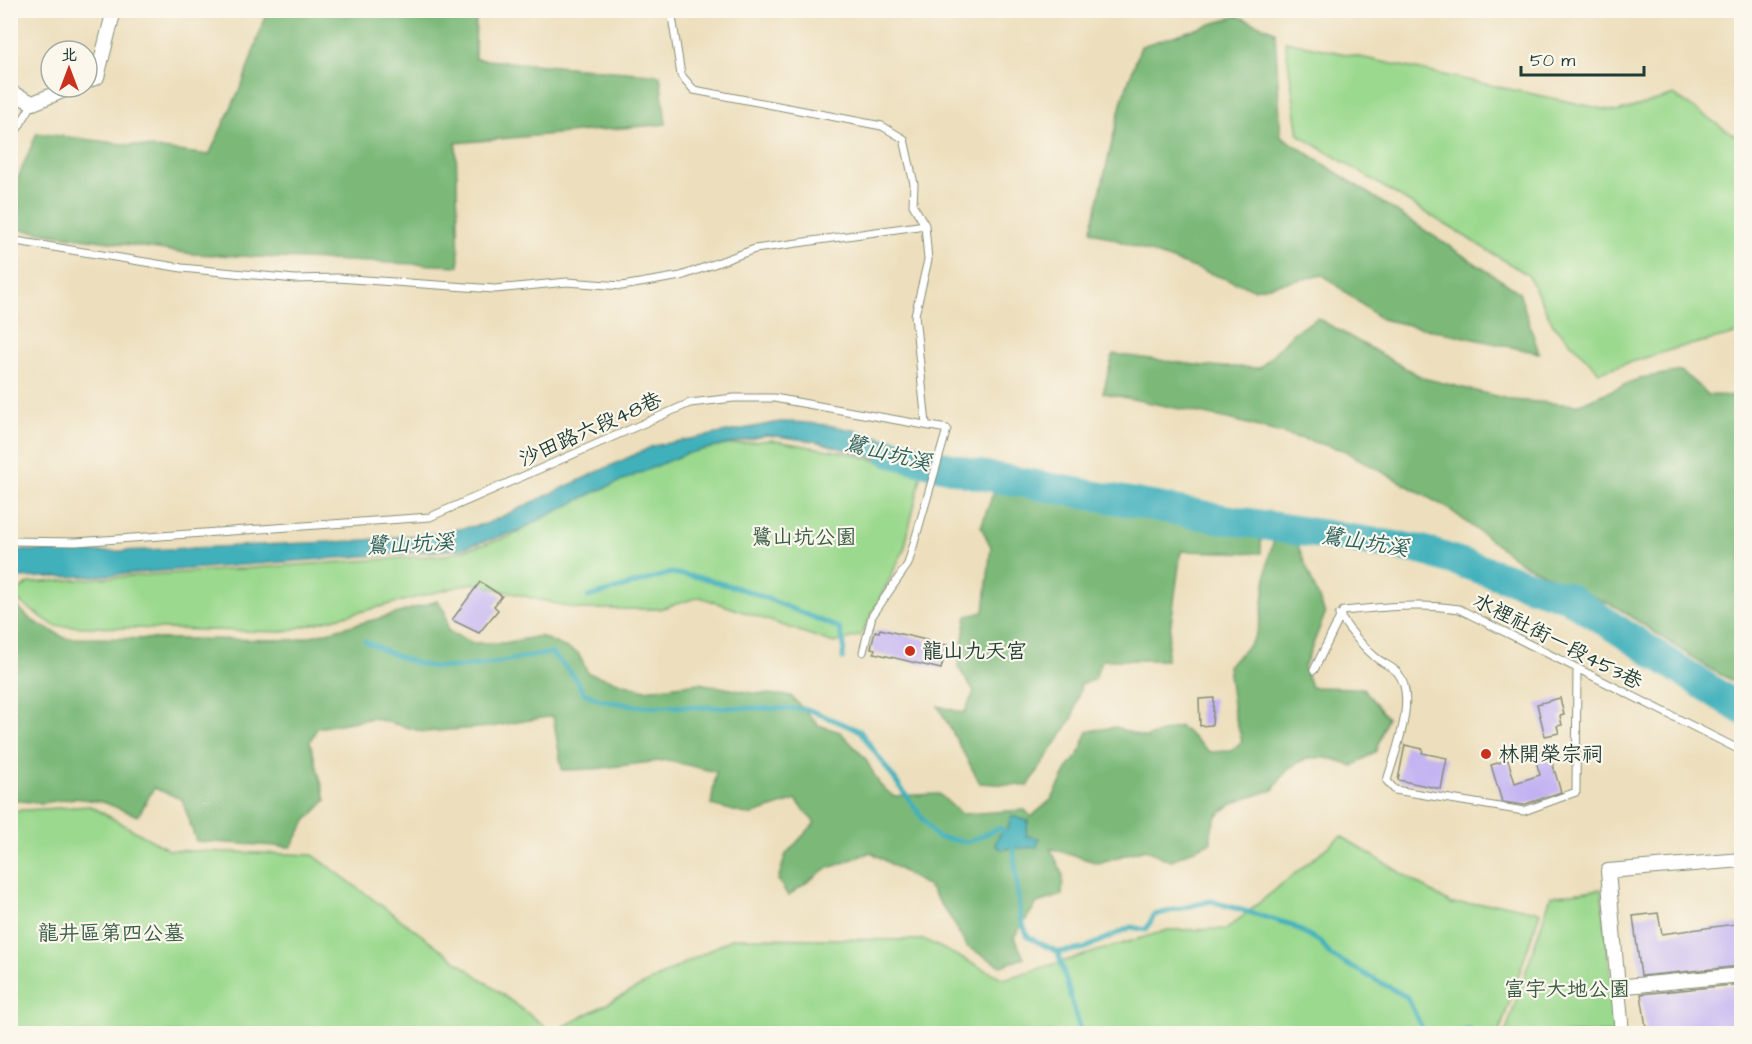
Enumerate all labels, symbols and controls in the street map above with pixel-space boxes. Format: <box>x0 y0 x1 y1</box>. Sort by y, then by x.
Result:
north arrow <box>39 39 99 99</box>
scale bar <box>1521 39 1644 77</box>
text: 北 <box>61 44 77 66</box>
text: 50 m <box>1530 48 1575 73</box>
street label: 沙田路六段48巷 <box>514 385 666 474</box>
water label: 鷺山坑溪 <box>841 428 935 479</box>
water label: 鷺山坑溪 <box>1319 520 1412 565</box>
park label: 鷺山坑公園 <box>752 523 857 552</box>
water label: 鷺山坑溪 <box>365 527 456 562</box>
street label: 水裡社街一段453巷 <box>1468 586 1648 697</box>
place label: 龍山九天宮 <box>922 637 1027 666</box>
marker: 龍山九天宮 <box>903 644 917 658</box>
place label: 林開榮宗祠 <box>1498 740 1603 769</box>
marker: 林開榮宗祠 <box>1479 747 1493 761</box>
park label: 龍井區第四公墓 <box>38 919 185 948</box>
park label: 富宇大地公園 <box>1504 975 1630 1004</box>

